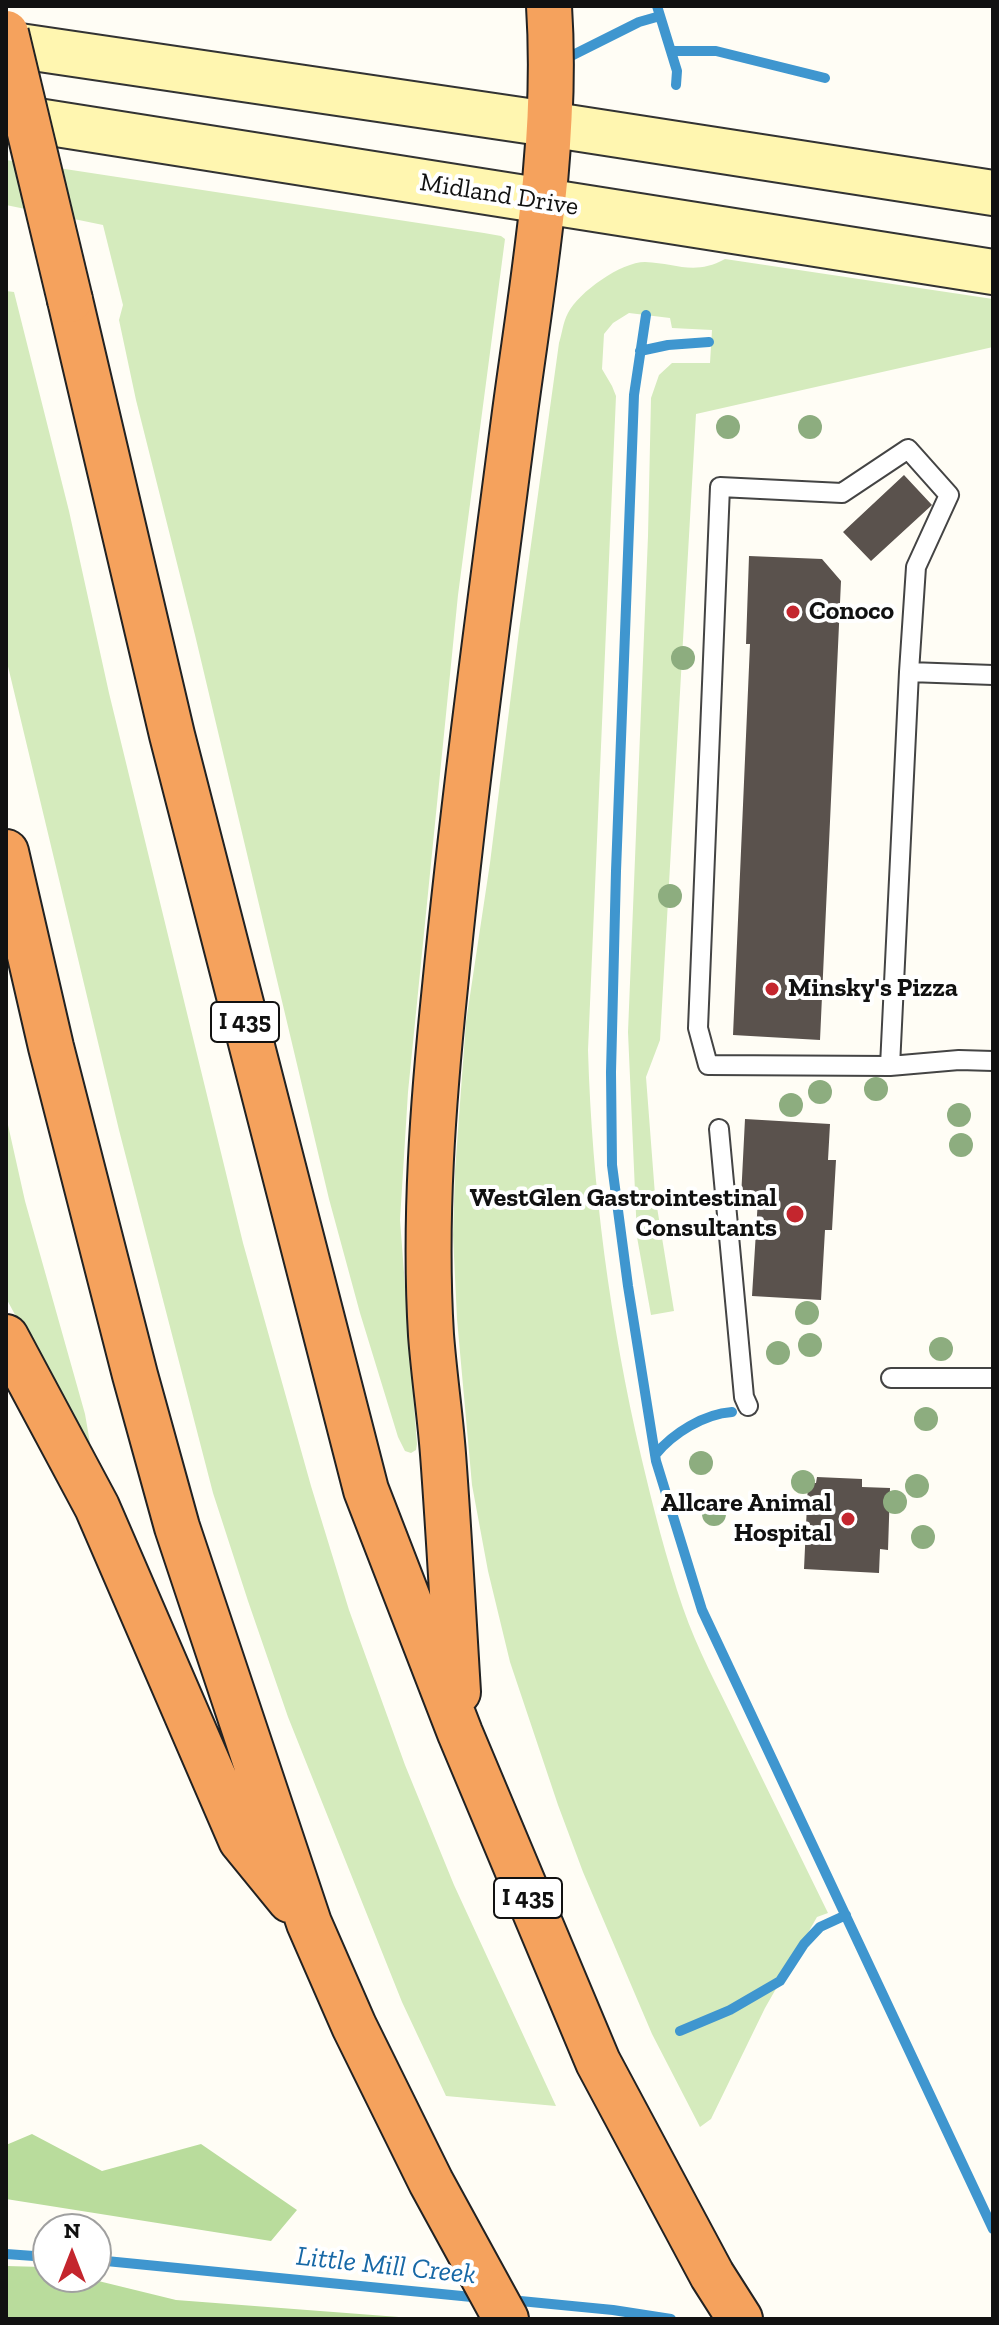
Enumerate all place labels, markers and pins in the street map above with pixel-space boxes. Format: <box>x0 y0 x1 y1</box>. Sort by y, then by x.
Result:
place label: Conoco <box>809 596 894 628</box>
marker: Conoco <box>784 603 802 621</box>
place label: Minsky's Pizza <box>788 973 958 1005</box>
marker: Minsky's Pizza <box>763 980 781 998</box>
place label: WestGlen Gastrointestinal Consultants <box>470 1183 777 1244</box>
marker: WestGlen Gastrointestinal Consultants <box>784 1203 806 1225</box>
place label: Allcare Animal Hospital <box>661 1488 832 1550</box>
marker: Allcare Animal Hospital <box>839 1510 857 1528</box>

